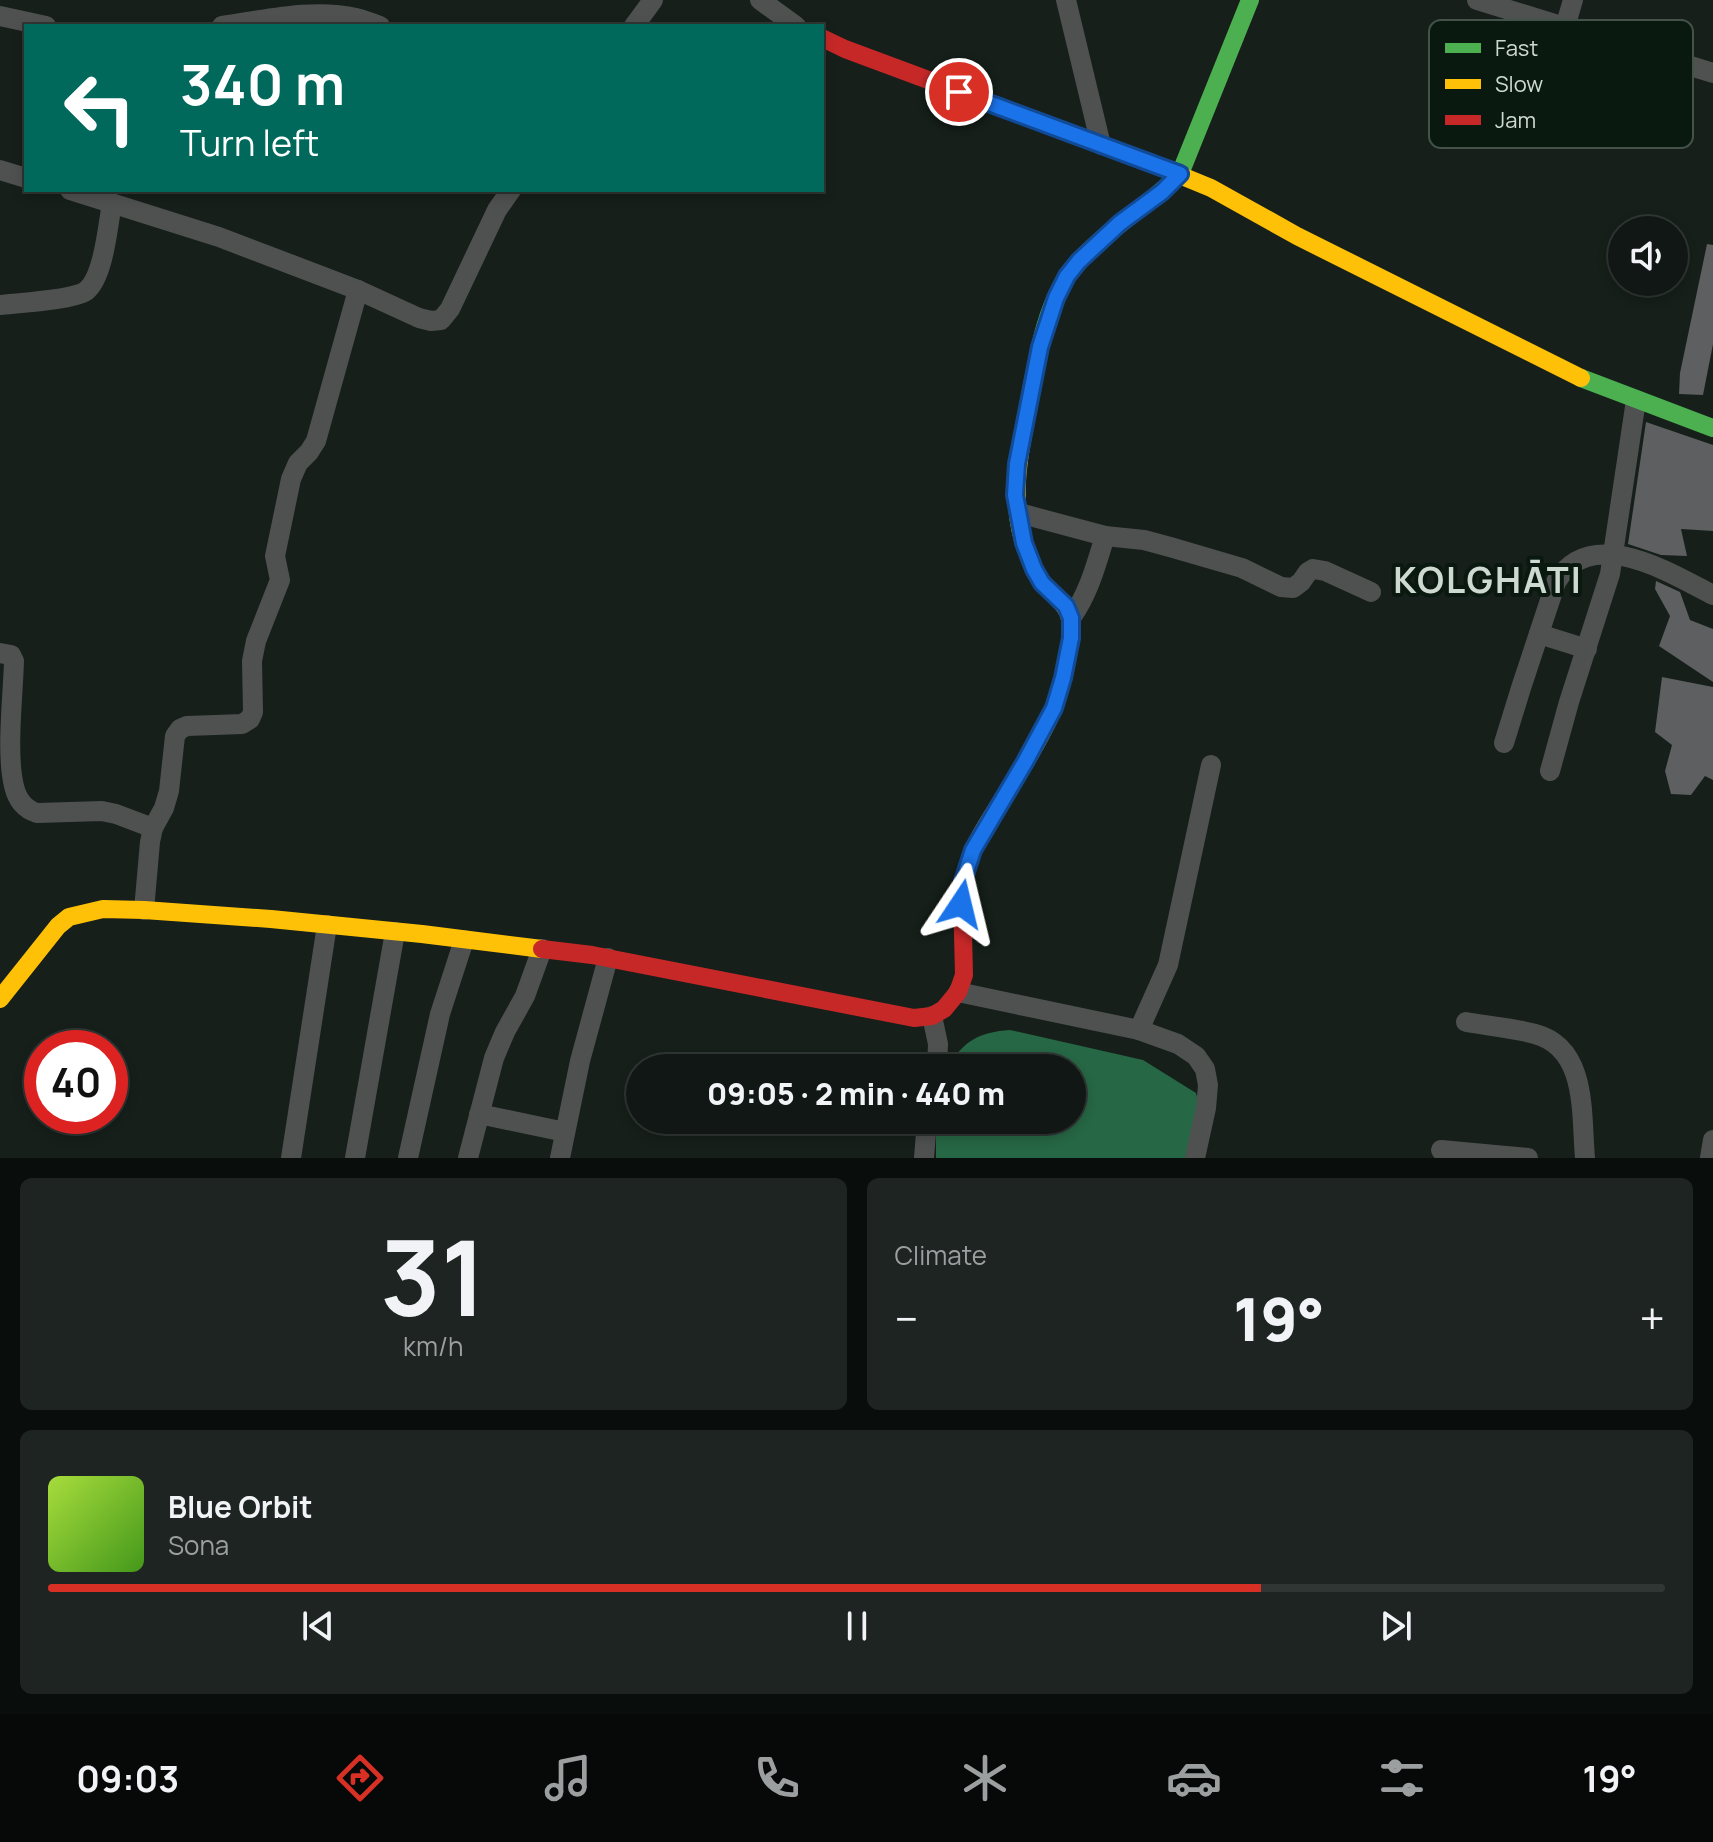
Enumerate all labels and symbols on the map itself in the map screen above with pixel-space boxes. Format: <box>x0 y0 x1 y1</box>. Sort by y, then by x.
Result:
legend <box>1429 20 1693 148</box>
text: Fast <box>1495 33 1538 63</box>
pin <box>925 58 993 126</box>
text: Slow <box>1495 69 1543 99</box>
text: Jam <box>1495 105 1536 135</box>
district label: KOLGHĀTI <box>1393 555 1583 604</box>
position arrow <box>919 862 1003 946</box>
speed limit sign: 40 <box>24 1030 128 1134</box>

